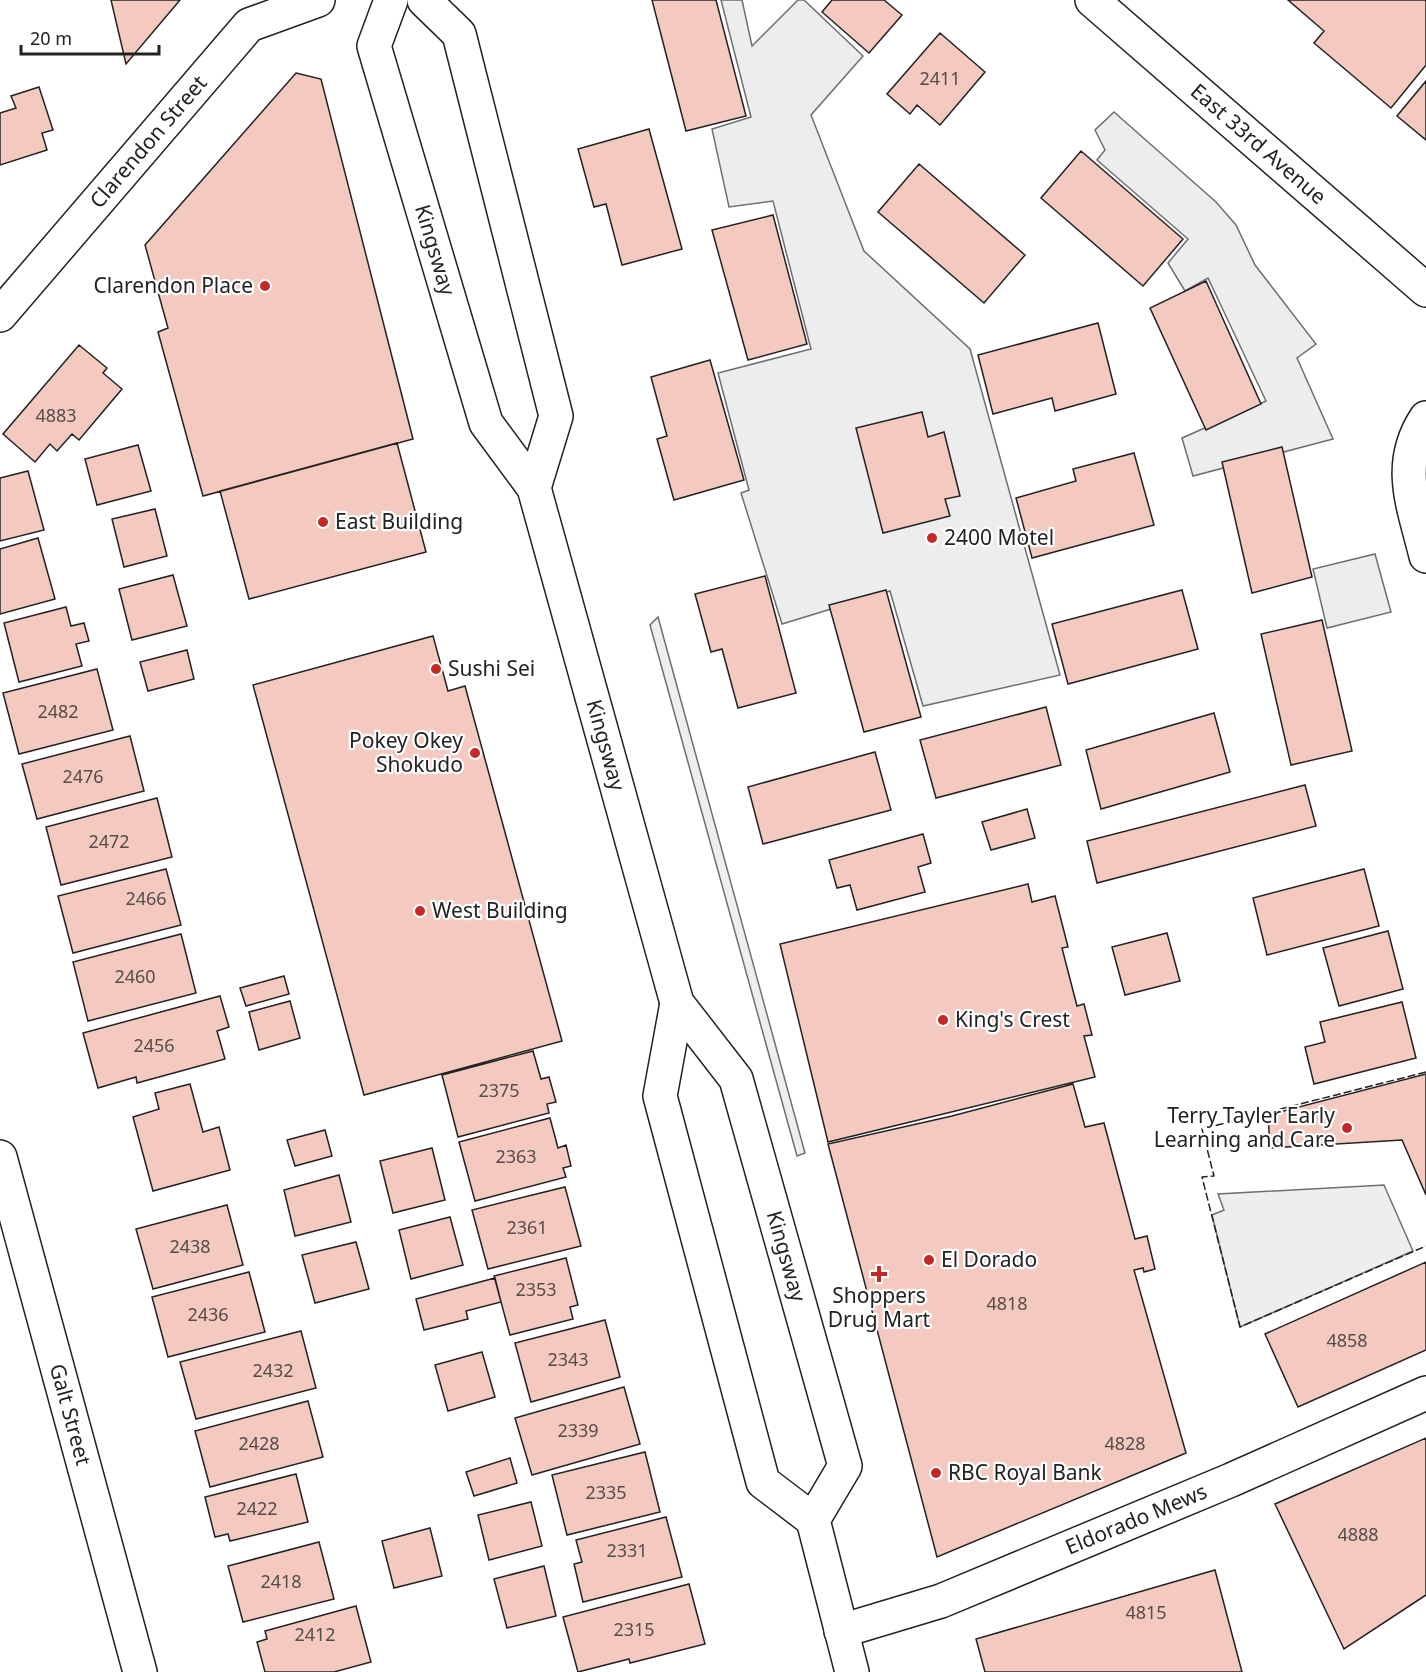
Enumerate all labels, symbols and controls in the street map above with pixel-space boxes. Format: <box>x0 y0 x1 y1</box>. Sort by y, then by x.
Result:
scale bar <box>21 18 159 56</box>
text: 20 m <box>30 26 72 50</box>
house number: 2411 <box>919 66 961 90</box>
street label: Clarendon Street <box>83 69 213 214</box>
street label: East 33rd Avenue <box>1185 77 1333 210</box>
street label: Kingsway <box>409 201 462 299</box>
place label: Clarendon Place <box>94 271 253 299</box>
marker: Clarendon Place <box>258 279 272 293</box>
house number: 4883 <box>35 403 77 427</box>
place label: East Building <box>335 507 463 535</box>
marker: East Building <box>316 515 330 529</box>
place label: 2400 Motel <box>944 523 1054 551</box>
marker: 2400 Motel <box>925 531 939 545</box>
place label: Sushi Sei <box>448 654 535 682</box>
marker: Sushi Sei <box>429 662 443 676</box>
street label: Kingsway <box>580 696 632 794</box>
house number: 2482 <box>37 699 79 723</box>
place label: Pokey Okey Shokudo <box>349 726 463 778</box>
marker: Pokey Okey Shokudo <box>468 746 482 760</box>
house number: 2476 <box>62 764 104 788</box>
house number: 2472 <box>88 829 130 853</box>
house number: 2466 <box>125 886 167 910</box>
place label: West Building <box>432 896 568 924</box>
marker: West Building <box>413 904 427 918</box>
house number: 2460 <box>114 964 156 988</box>
place label: King's Crest <box>955 1005 1070 1033</box>
marker: King's Crest <box>936 1013 950 1027</box>
house number: 2456 <box>133 1033 175 1057</box>
house number: 2375 <box>478 1078 520 1102</box>
place label: Terry Tayler Early Learning and Care <box>1154 1101 1335 1153</box>
marker: Terry Tayler Early Learning and Care <box>1340 1121 1354 1135</box>
house number: 2363 <box>495 1144 537 1168</box>
street label: Kingsway <box>761 1207 813 1305</box>
house number: 2361 <box>506 1215 548 1239</box>
house number: 2438 <box>169 1234 211 1258</box>
place label: El Dorado <box>941 1245 1037 1273</box>
marker: El Dorado <box>922 1253 936 1267</box>
marker: Shoppers Drug Mart <box>872 1267 886 1281</box>
house number: 2353 <box>515 1277 557 1301</box>
place label: Shoppers Drug Mart <box>828 1281 931 1333</box>
house number: 4818 <box>986 1291 1028 1315</box>
house number: 2436 <box>187 1302 229 1326</box>
house number: 4858 <box>1326 1328 1368 1352</box>
house number: 2343 <box>547 1347 589 1371</box>
house number: 2432 <box>252 1358 294 1382</box>
street label: Galt Street <box>44 1360 98 1469</box>
house number: 2339 <box>557 1418 599 1442</box>
house number: 2428 <box>238 1431 280 1455</box>
house number: 4828 <box>1104 1431 1146 1455</box>
place label: RBC Royal Bank <box>948 1458 1103 1486</box>
marker: RBC Royal Bank <box>929 1466 943 1480</box>
street label: Eldorado Mews <box>1061 1477 1211 1561</box>
house number: 2335 <box>585 1480 627 1504</box>
house number: 2422 <box>236 1496 278 1520</box>
house number: 4888 <box>1337 1522 1379 1546</box>
house number: 2331 <box>606 1538 648 1562</box>
house number: 2418 <box>260 1569 302 1593</box>
house number: 4815 <box>1125 1600 1167 1624</box>
house number: 2315 <box>613 1617 655 1641</box>
house number: 2412 <box>294 1622 336 1646</box>

